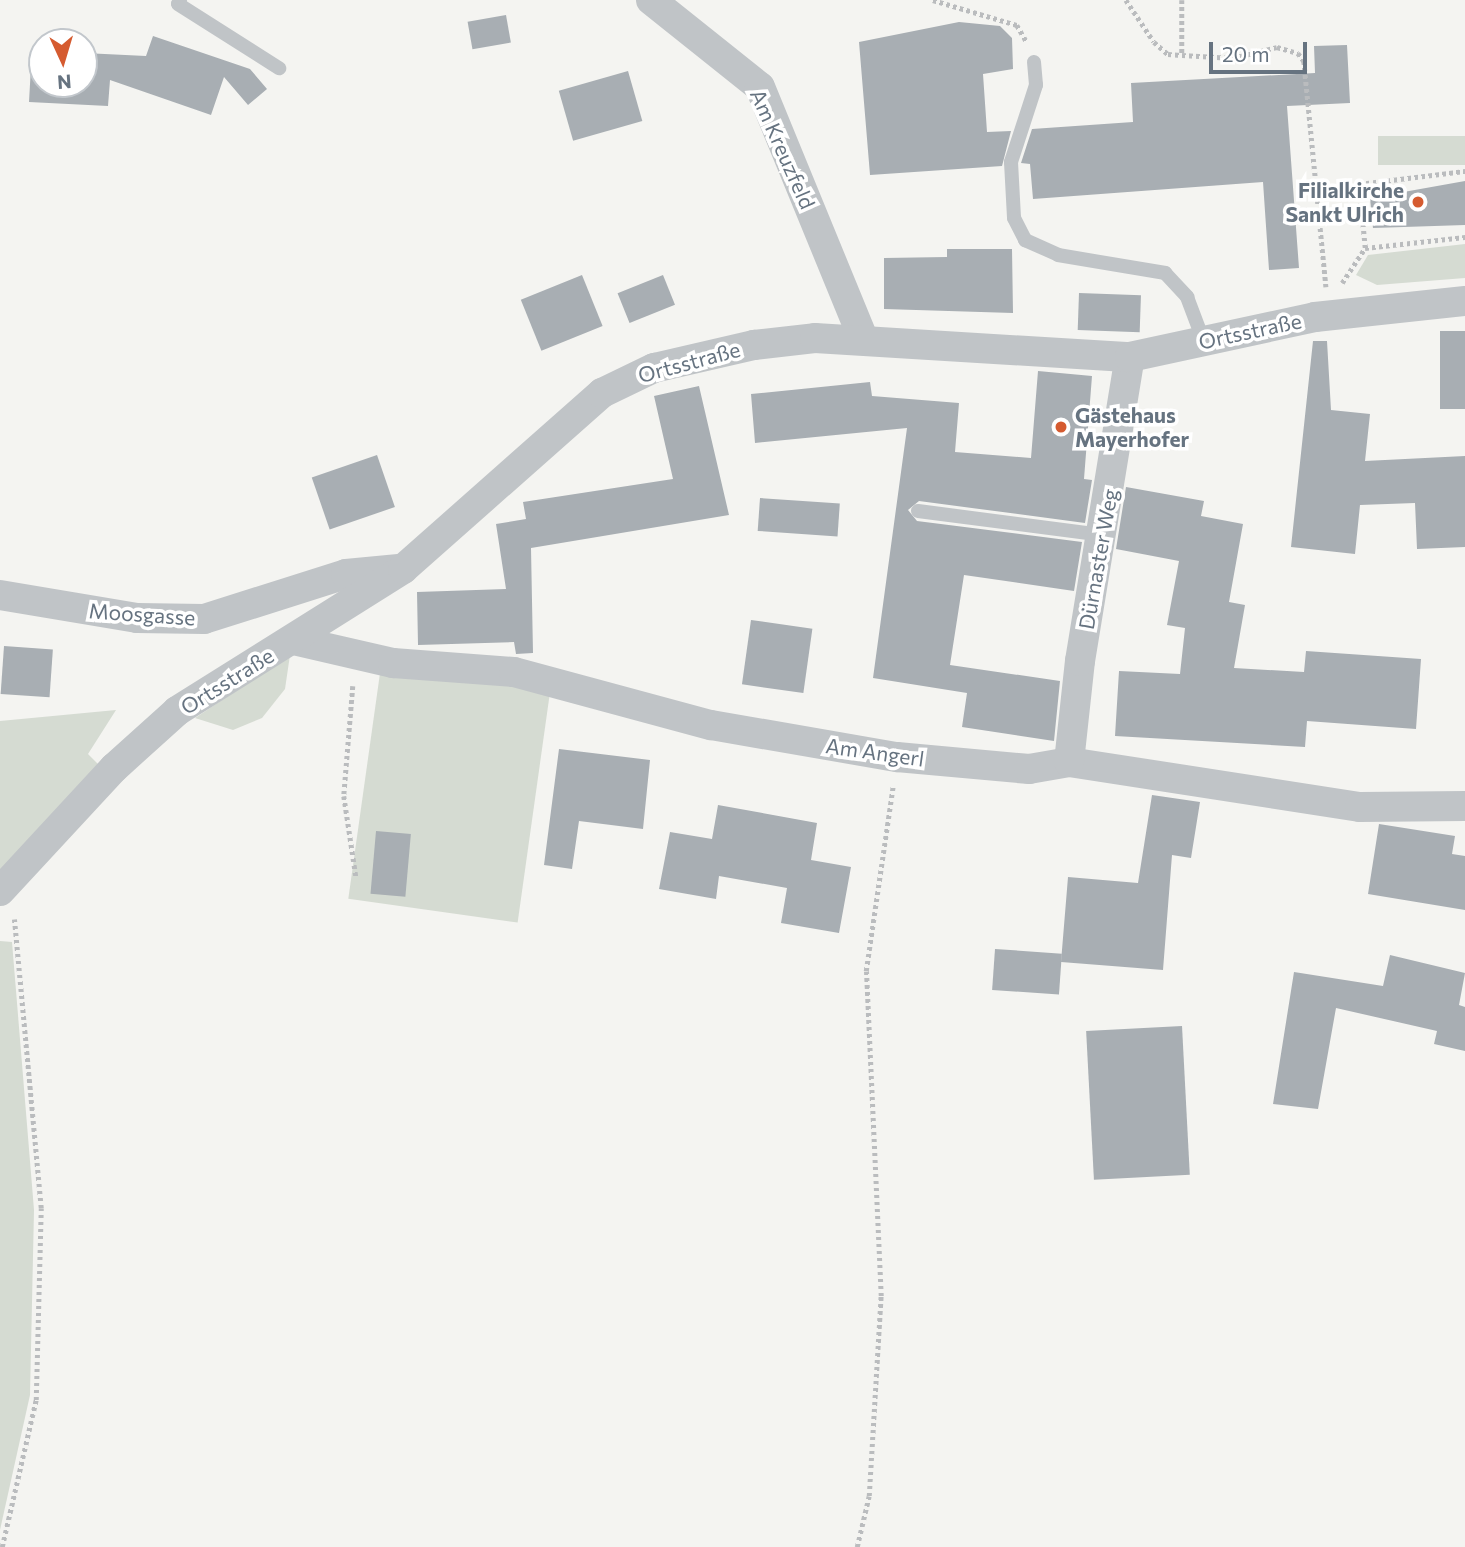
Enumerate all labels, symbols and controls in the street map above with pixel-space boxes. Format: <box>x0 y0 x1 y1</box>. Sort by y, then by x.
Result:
north arrow <box>28 28 98 98</box>
scale bar <box>1213 28 1311 72</box>
text: 20 m <box>1222 41 1270 66</box>
text: N <box>56 70 72 94</box>
street label: Am Kreuzfeld <box>745 85 821 213</box>
place label: Filialkirche Sankt Ulrich <box>1285 177 1404 227</box>
marker: Filialkirche Sankt Ulrich <box>1410 194 1426 210</box>
street label: Ortsstraße <box>1196 308 1304 354</box>
street label: Ortsstraße <box>635 336 743 388</box>
place label: Gästehaus Mayerhofer <box>1075 402 1189 452</box>
marker: Gästehaus Mayerhofer <box>1053 419 1069 435</box>
street label: Dürnaster Weg <box>1073 487 1123 631</box>
street label: Moosgasse <box>88 598 196 630</box>
street label: Ortsstraße <box>176 643 278 719</box>
street label: Am Angerl <box>824 733 926 771</box>

